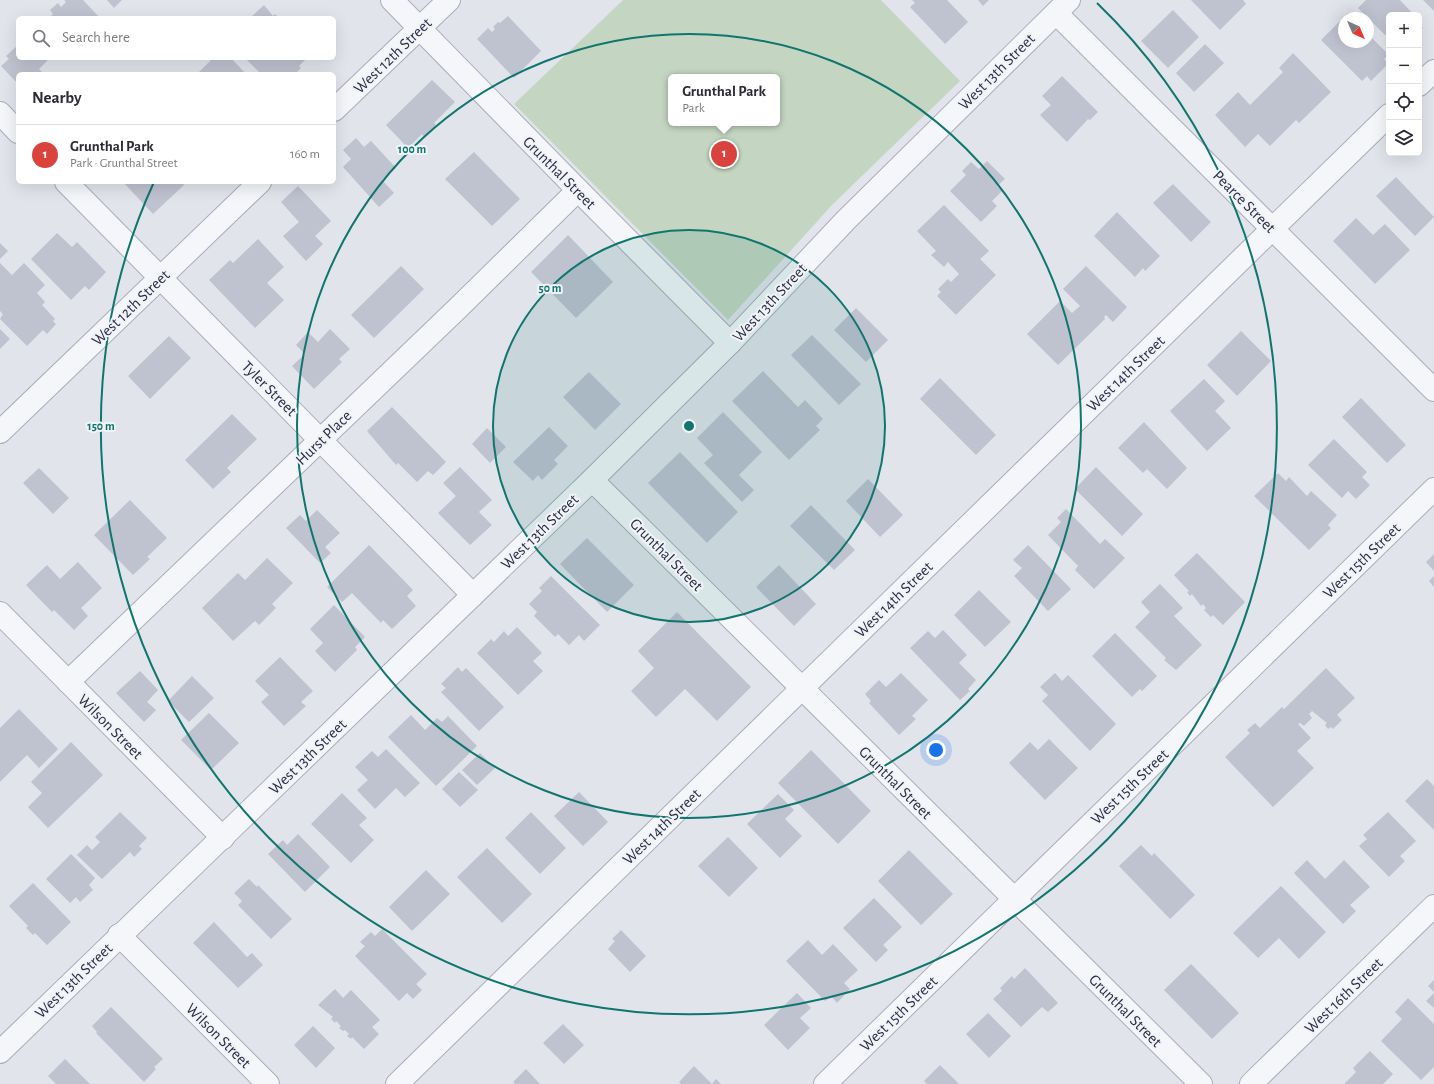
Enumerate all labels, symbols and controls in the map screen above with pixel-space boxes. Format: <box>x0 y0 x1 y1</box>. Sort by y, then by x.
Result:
north arrow <box>1338 12 1374 48</box>
map controls <box>1386 12 1422 156</box>
button: + <box>1386 12 1422 48</box>
street label: West 12th Street <box>351 15 435 97</box>
search box <box>16 16 336 60</box>
icon: search <box>30 27 52 49</box>
text: Search here <box>62 30 130 45</box>
street label: West 13th Street <box>956 31 1038 113</box>
button: − <box>1386 48 1422 84</box>
popup <box>668 74 780 126</box>
text: Grunthal Park <box>682 84 766 99</box>
button: locate <box>1386 84 1422 120</box>
text: Nearby <box>32 89 82 106</box>
text: Park <box>682 102 705 115</box>
button: layers <box>1386 120 1422 156</box>
street label: Grunthal Street <box>520 133 599 212</box>
text: Grunthal Park <box>70 139 154 154</box>
pin: 1 <box>711 139 737 169</box>
text: 100 m <box>398 143 426 155</box>
text: 1 <box>43 148 47 161</box>
text: 160 m <box>290 148 320 161</box>
text: Park · Grunthal Street <box>70 157 178 170</box>
street label: Pearce Street <box>1210 167 1279 236</box>
street label: West 13th Street <box>730 260 810 345</box>
street label: West 12th Street <box>89 267 173 349</box>
text: 50 m <box>539 282 562 294</box>
street label: West 14th Street <box>1084 333 1168 415</box>
street label: Tyler Street <box>238 358 300 420</box>
street label: Hurst Place <box>293 407 355 468</box>
centre of rings <box>682 419 696 433</box>
text: 150 m <box>87 420 115 432</box>
street label: West 13th Street <box>498 491 581 572</box>
street label: Grunthal Street <box>627 515 706 594</box>
street label: West 15th Street <box>1320 520 1403 601</box>
street label: West 14th Street <box>852 559 936 641</box>
street label: Wilson Street <box>75 691 146 762</box>
street label: West 13th Street <box>266 716 349 797</box>
your location <box>926 740 946 760</box>
street label: Grunthal Street <box>856 743 935 822</box>
street label: West 15th Street <box>1088 746 1171 827</box>
street label: West 14th Street <box>620 786 704 868</box>
street label: West 13th Street <box>32 940 115 1021</box>
street label: West 16th Street <box>1302 955 1386 1037</box>
street label: Grunthal Street <box>1086 971 1165 1050</box>
street label: West 15th Street <box>857 973 940 1054</box>
street label: Wilson Street <box>183 1000 254 1071</box>

